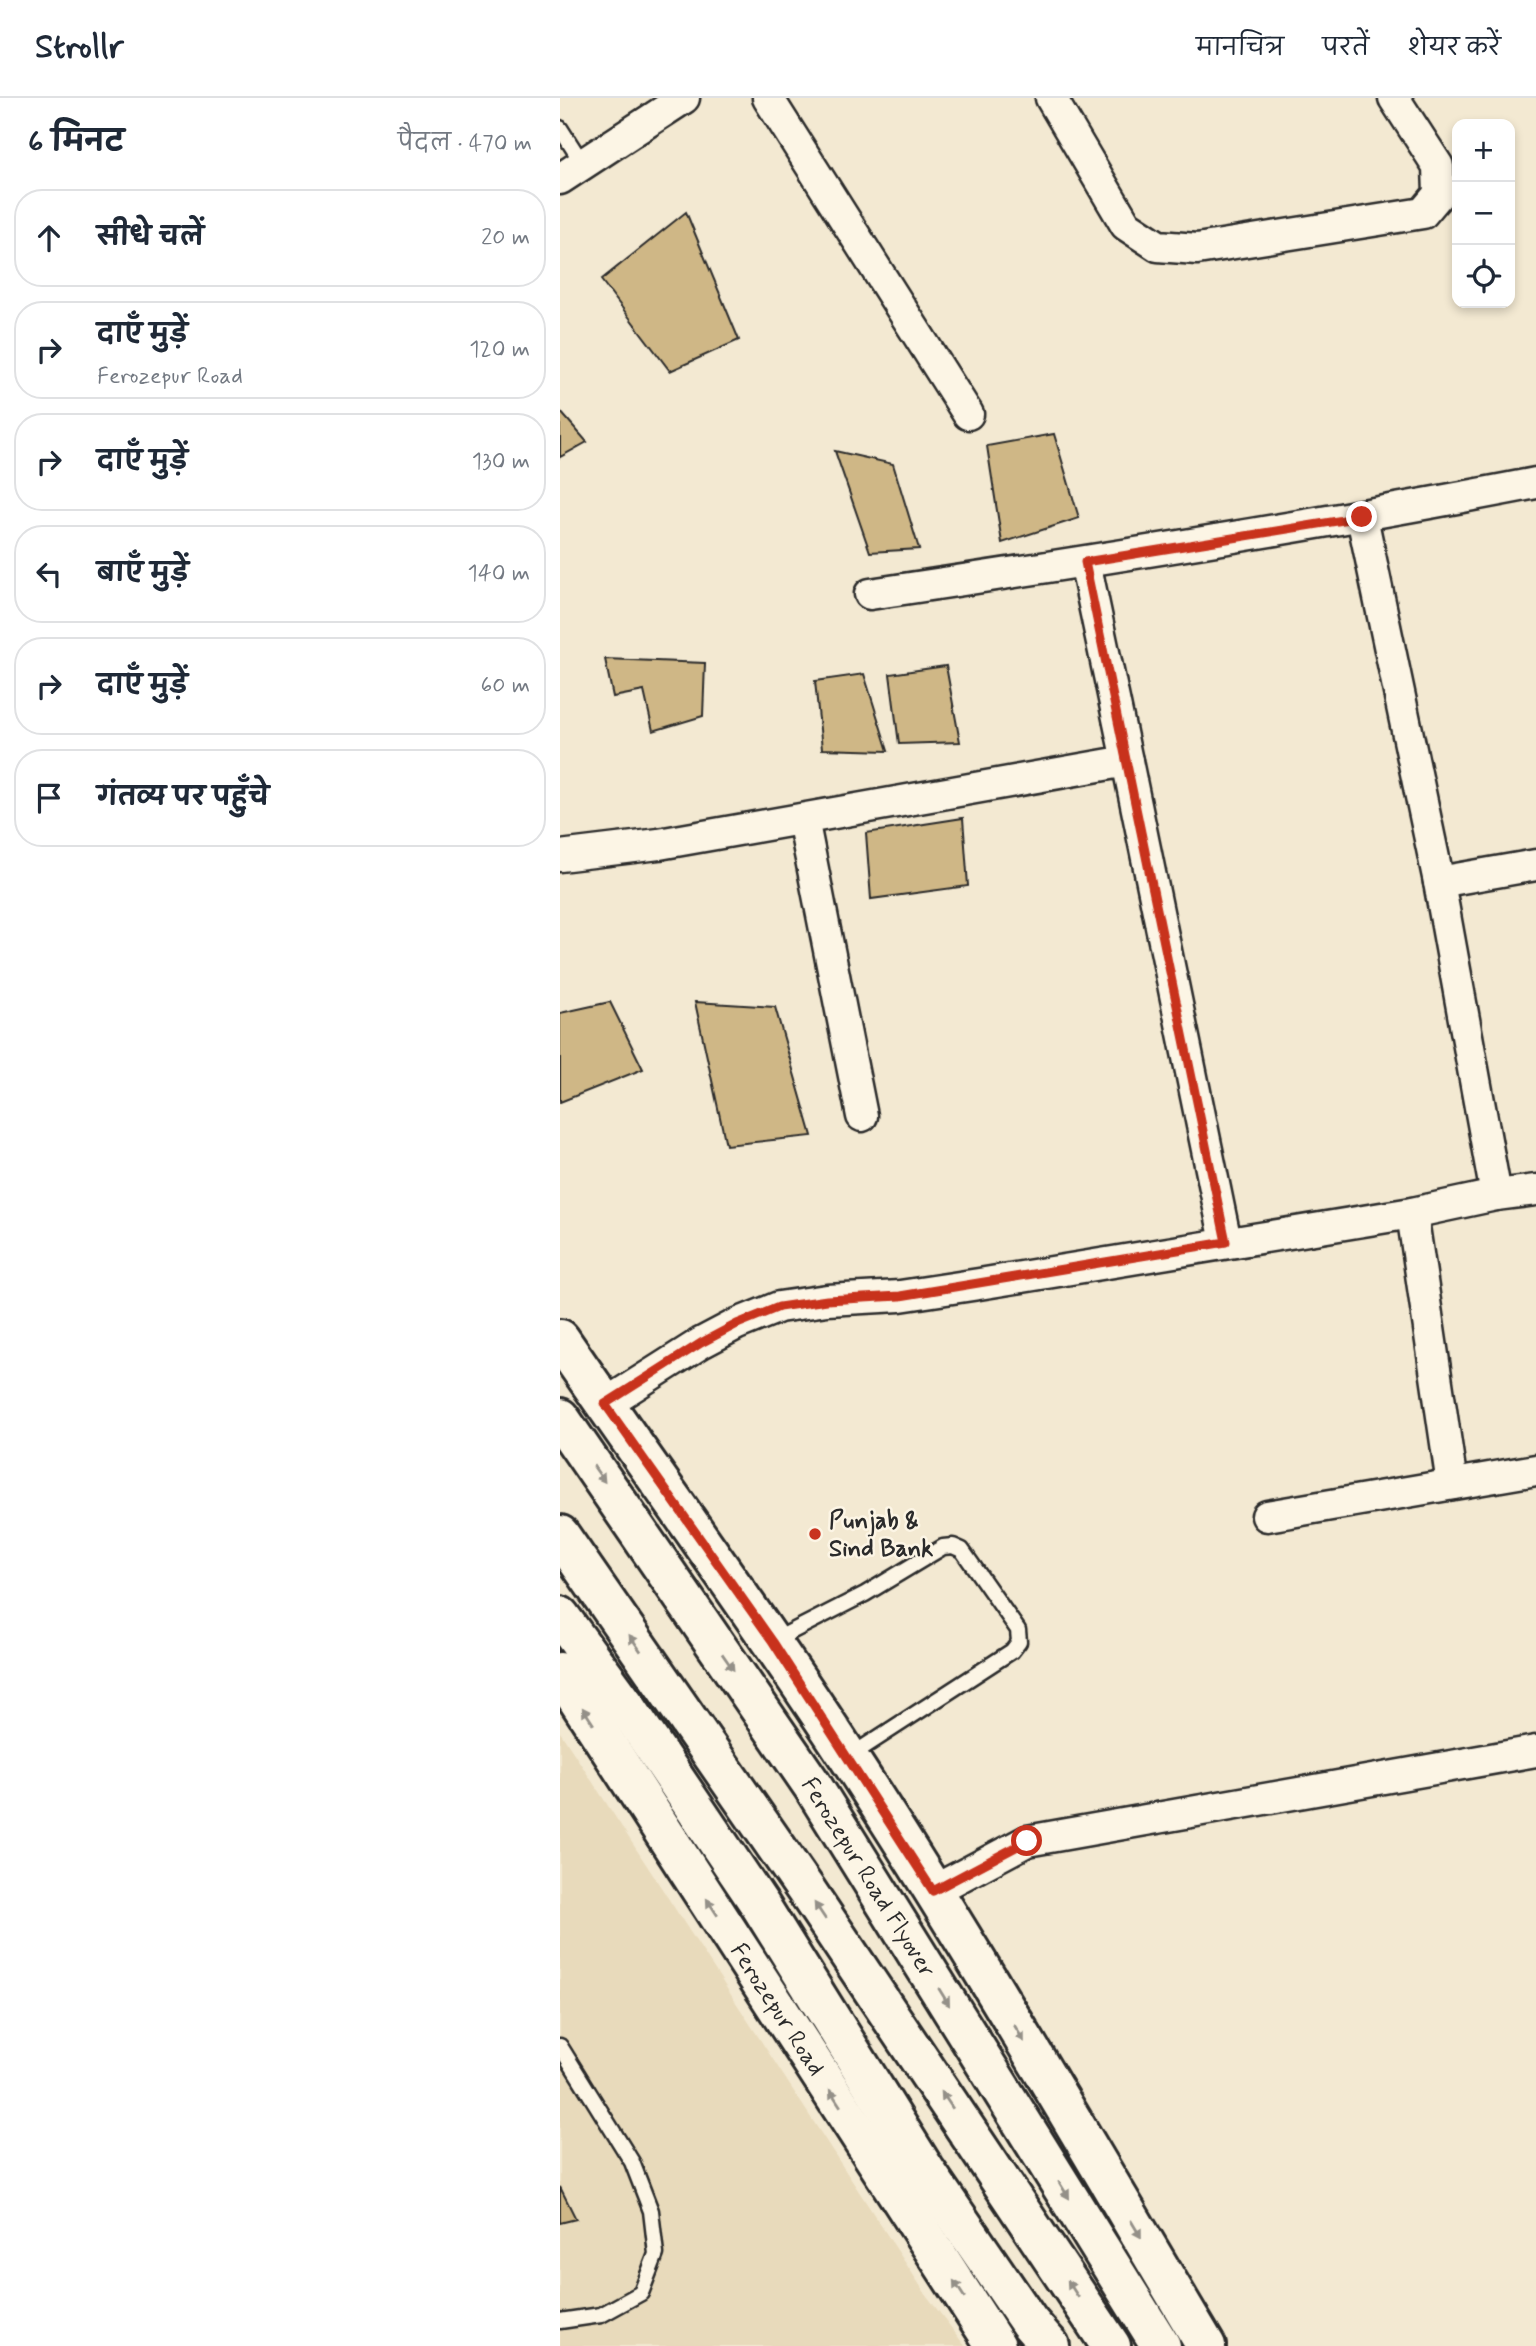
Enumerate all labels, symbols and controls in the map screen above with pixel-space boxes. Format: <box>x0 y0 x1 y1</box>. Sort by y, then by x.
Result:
text: Strollr <box>35 26 124 70</box>
text: मानचित्र <box>1196 33 1284 64</box>
text: परतें <box>1322 33 1369 64</box>
text: शेयर करें <box>1407 33 1501 64</box>
map controls <box>1452 119 1515 308</box>
button: + <box>1452 119 1515 182</box>
text: 6 मिनट <box>28 123 124 162</box>
text: पैदल · 470 m <box>398 129 532 159</box>
button: − <box>1452 182 1515 245</box>
icon: ahead <box>30 219 68 257</box>
text: सीधे चलें <box>97 221 204 255</box>
text: 20 m <box>481 223 530 253</box>
button: locate <box>1452 245 1515 308</box>
text: दाएँ मुड़ें <box>97 318 188 352</box>
icon: right <box>30 331 68 369</box>
text: 120 m <box>469 335 530 365</box>
text: Ferozepur Road <box>97 362 243 392</box>
icon: right <box>30 443 68 481</box>
text: दाएँ मुड़ें <box>97 445 188 479</box>
text: 130 m <box>472 447 530 477</box>
route end <box>1346 501 1377 532</box>
icon: left <box>30 555 68 593</box>
text: बाएँ मुड़ें <box>97 557 189 591</box>
text: 140 m <box>467 559 530 589</box>
icon: right <box>30 667 68 705</box>
text: दाएँ मुड़ें <box>97 669 188 703</box>
text: 60 m <box>481 671 530 701</box>
icon: arrive <box>30 779 68 817</box>
text: गंतव्य पर पहुँचे <box>97 781 269 815</box>
one-way arrow <box>592 1465 606 1483</box>
place label: Punjab & Sind Bank <box>829 1506 933 1565</box>
marker: Punjab & Sind Bank <box>807 1526 823 1542</box>
one-way arrow <box>629 1633 642 1653</box>
one-way arrow <box>721 1653 735 1671</box>
one-way arrow <box>582 1706 595 1725</box>
street label: Ferozepur Road Flyover <box>793 1772 942 1984</box>
route start <box>1011 1825 1042 1856</box>
one-way arrow <box>705 1897 718 1916</box>
one-way arrow <box>813 1902 827 1920</box>
street label: Ferozepur Road <box>722 1938 831 2082</box>
one-way arrow <box>938 1987 951 2006</box>
one-way arrow <box>1012 2024 1025 2043</box>
one-way arrow <box>828 2089 842 2107</box>
one-way arrow <box>941 2090 954 2109</box>
one-way arrow <box>1058 2180 1071 2200</box>
one-way arrow <box>1129 2219 1142 2238</box>
one-way arrow <box>952 2279 965 2299</box>
one-way arrow <box>1066 2280 1080 2298</box>

